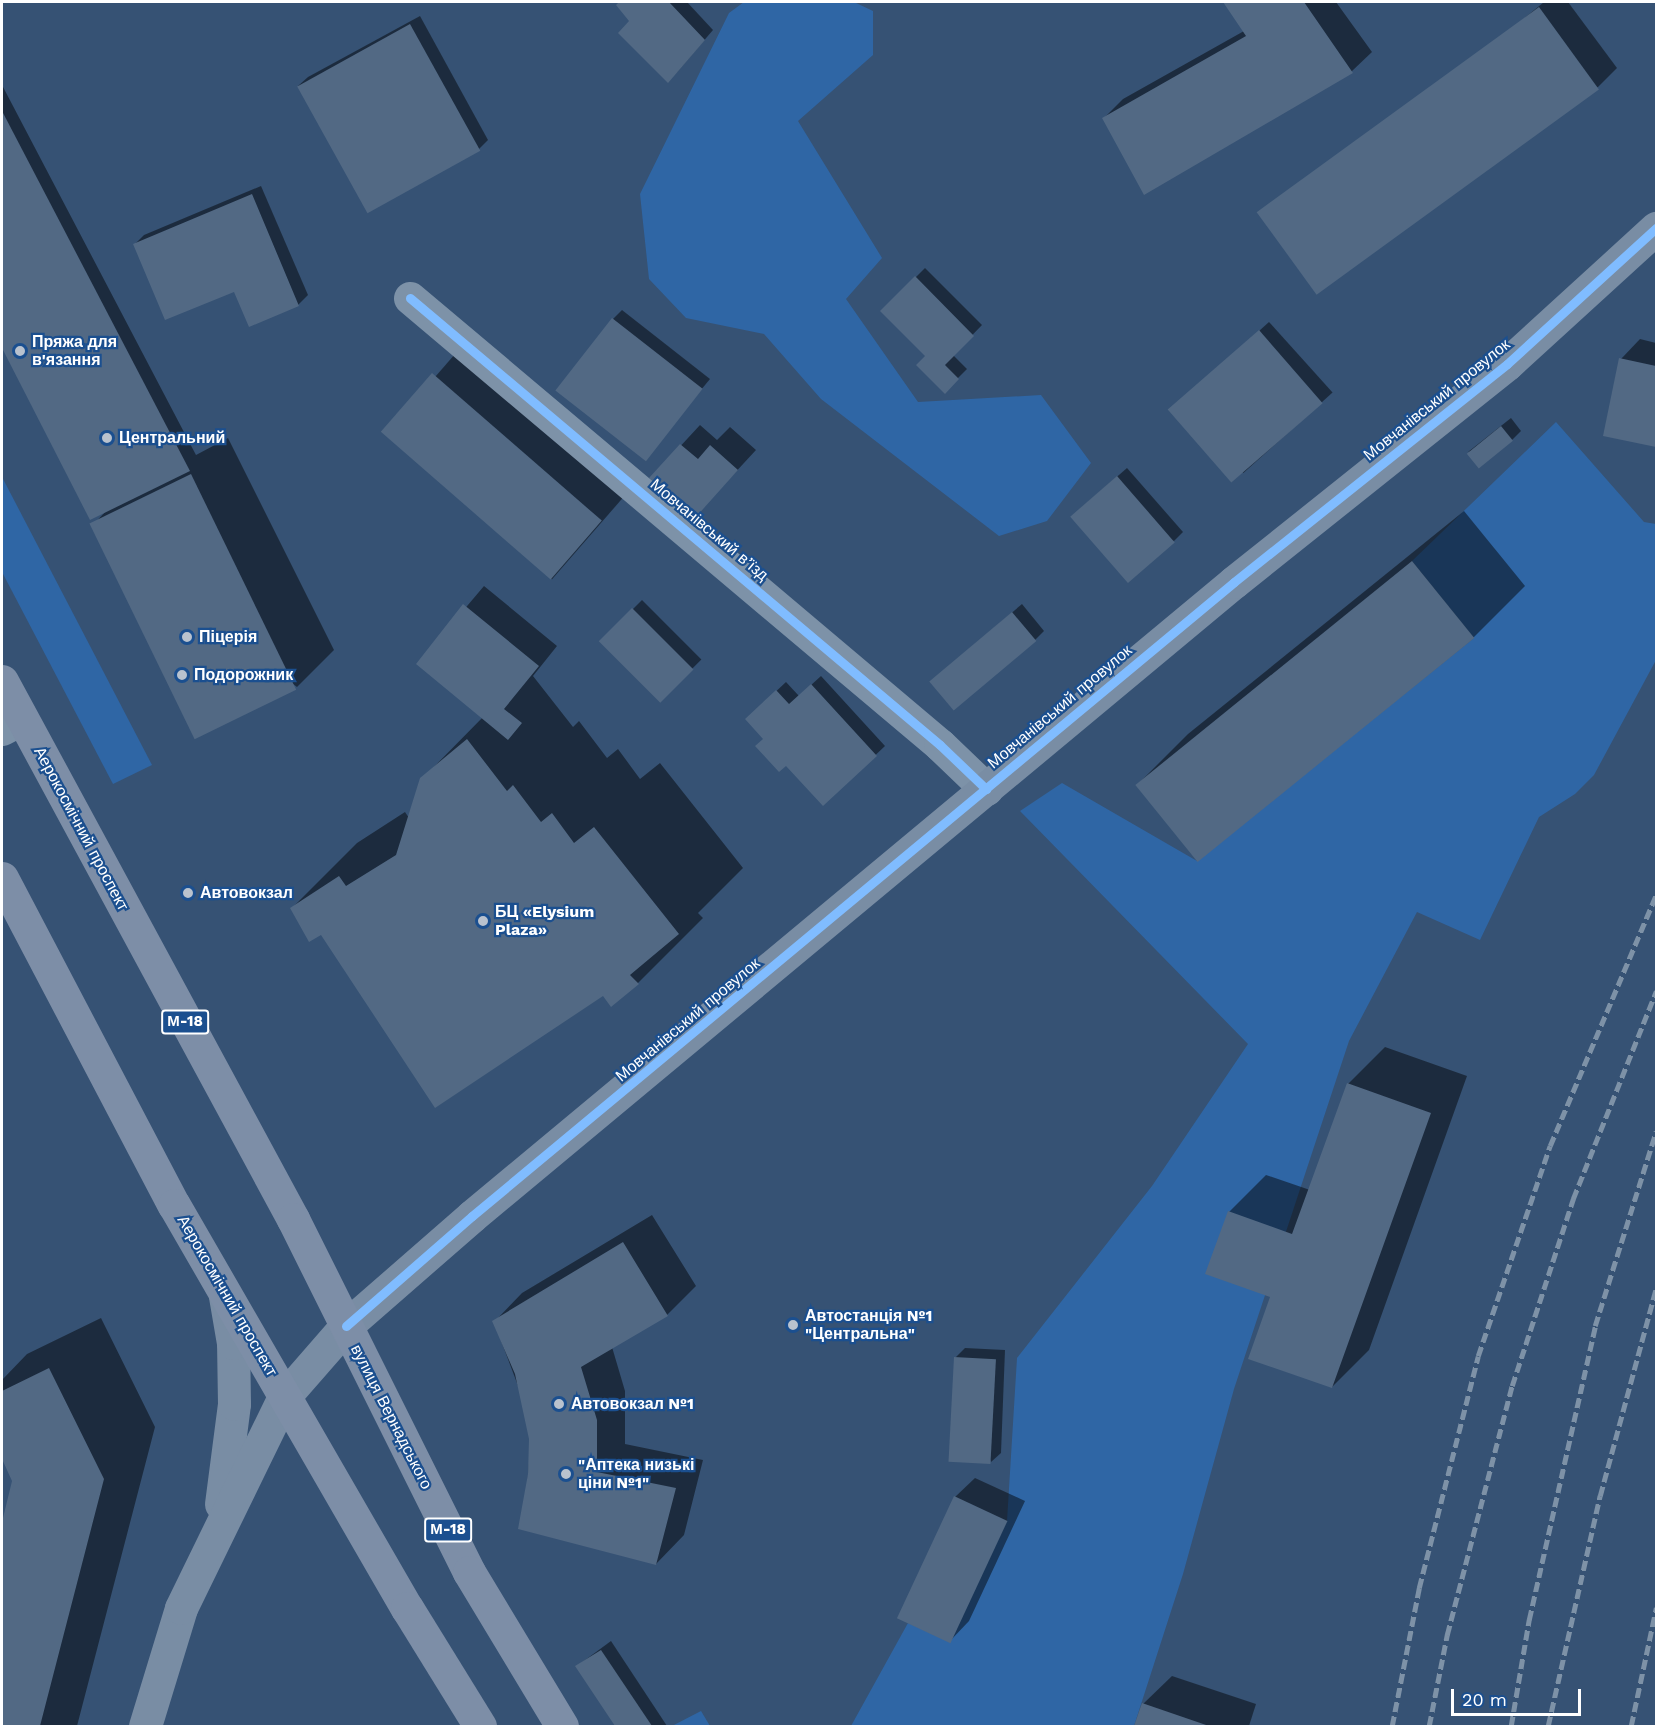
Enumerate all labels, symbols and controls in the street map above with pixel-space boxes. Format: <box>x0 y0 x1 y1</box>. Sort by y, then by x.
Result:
place label: Пряжа для в'язання <box>32 332 117 370</box>
street label: Мовчанівський провулок <box>1360 335 1514 465</box>
marker: Пряжа для в'язання <box>13 344 27 358</box>
place label: Центральний <box>119 428 225 448</box>
marker: Центральний <box>100 431 114 445</box>
street label: Мовчанівський в’їзд <box>646 475 772 585</box>
place label: Піцерія <box>199 627 257 647</box>
marker: Піцерія <box>180 630 194 644</box>
street label: Мовчанівський провулок <box>984 641 1136 773</box>
place label: Подорожник <box>194 665 293 685</box>
marker: Подорожник <box>175 668 189 682</box>
street label: Аерокосмічний проспект <box>30 744 132 914</box>
place label: Автовокзал <box>200 883 293 903</box>
marker: Автовокзал <box>181 886 195 900</box>
place label: БЦ «Elysium Plaza» <box>495 902 594 940</box>
marker: БЦ «Elysium Plaza» <box>476 914 490 928</box>
street label: Мовчанівський провулок <box>612 954 764 1086</box>
road number: М-18 <box>161 1010 209 1034</box>
street label: Аерокосмічний проспект <box>173 1212 281 1380</box>
place label: Автостанція №1 "Центральна" <box>805 1306 932 1344</box>
marker: Автостанція №1 "Центральна" <box>786 1318 800 1332</box>
street label: вулиця Вернадського <box>346 1341 436 1493</box>
place label: Автовокзал №1 <box>571 1394 694 1414</box>
marker: Автовокзал №1 <box>552 1397 566 1411</box>
place label: "Аптека низькі ціни №1" <box>578 1455 694 1493</box>
marker: "Аптека низькі ціни №1" <box>559 1467 573 1481</box>
road number: М-18 <box>424 1518 472 1542</box>
scale bar <box>1454 1677 1584 1715</box>
text: 20 m <box>1462 1689 1507 1710</box>

